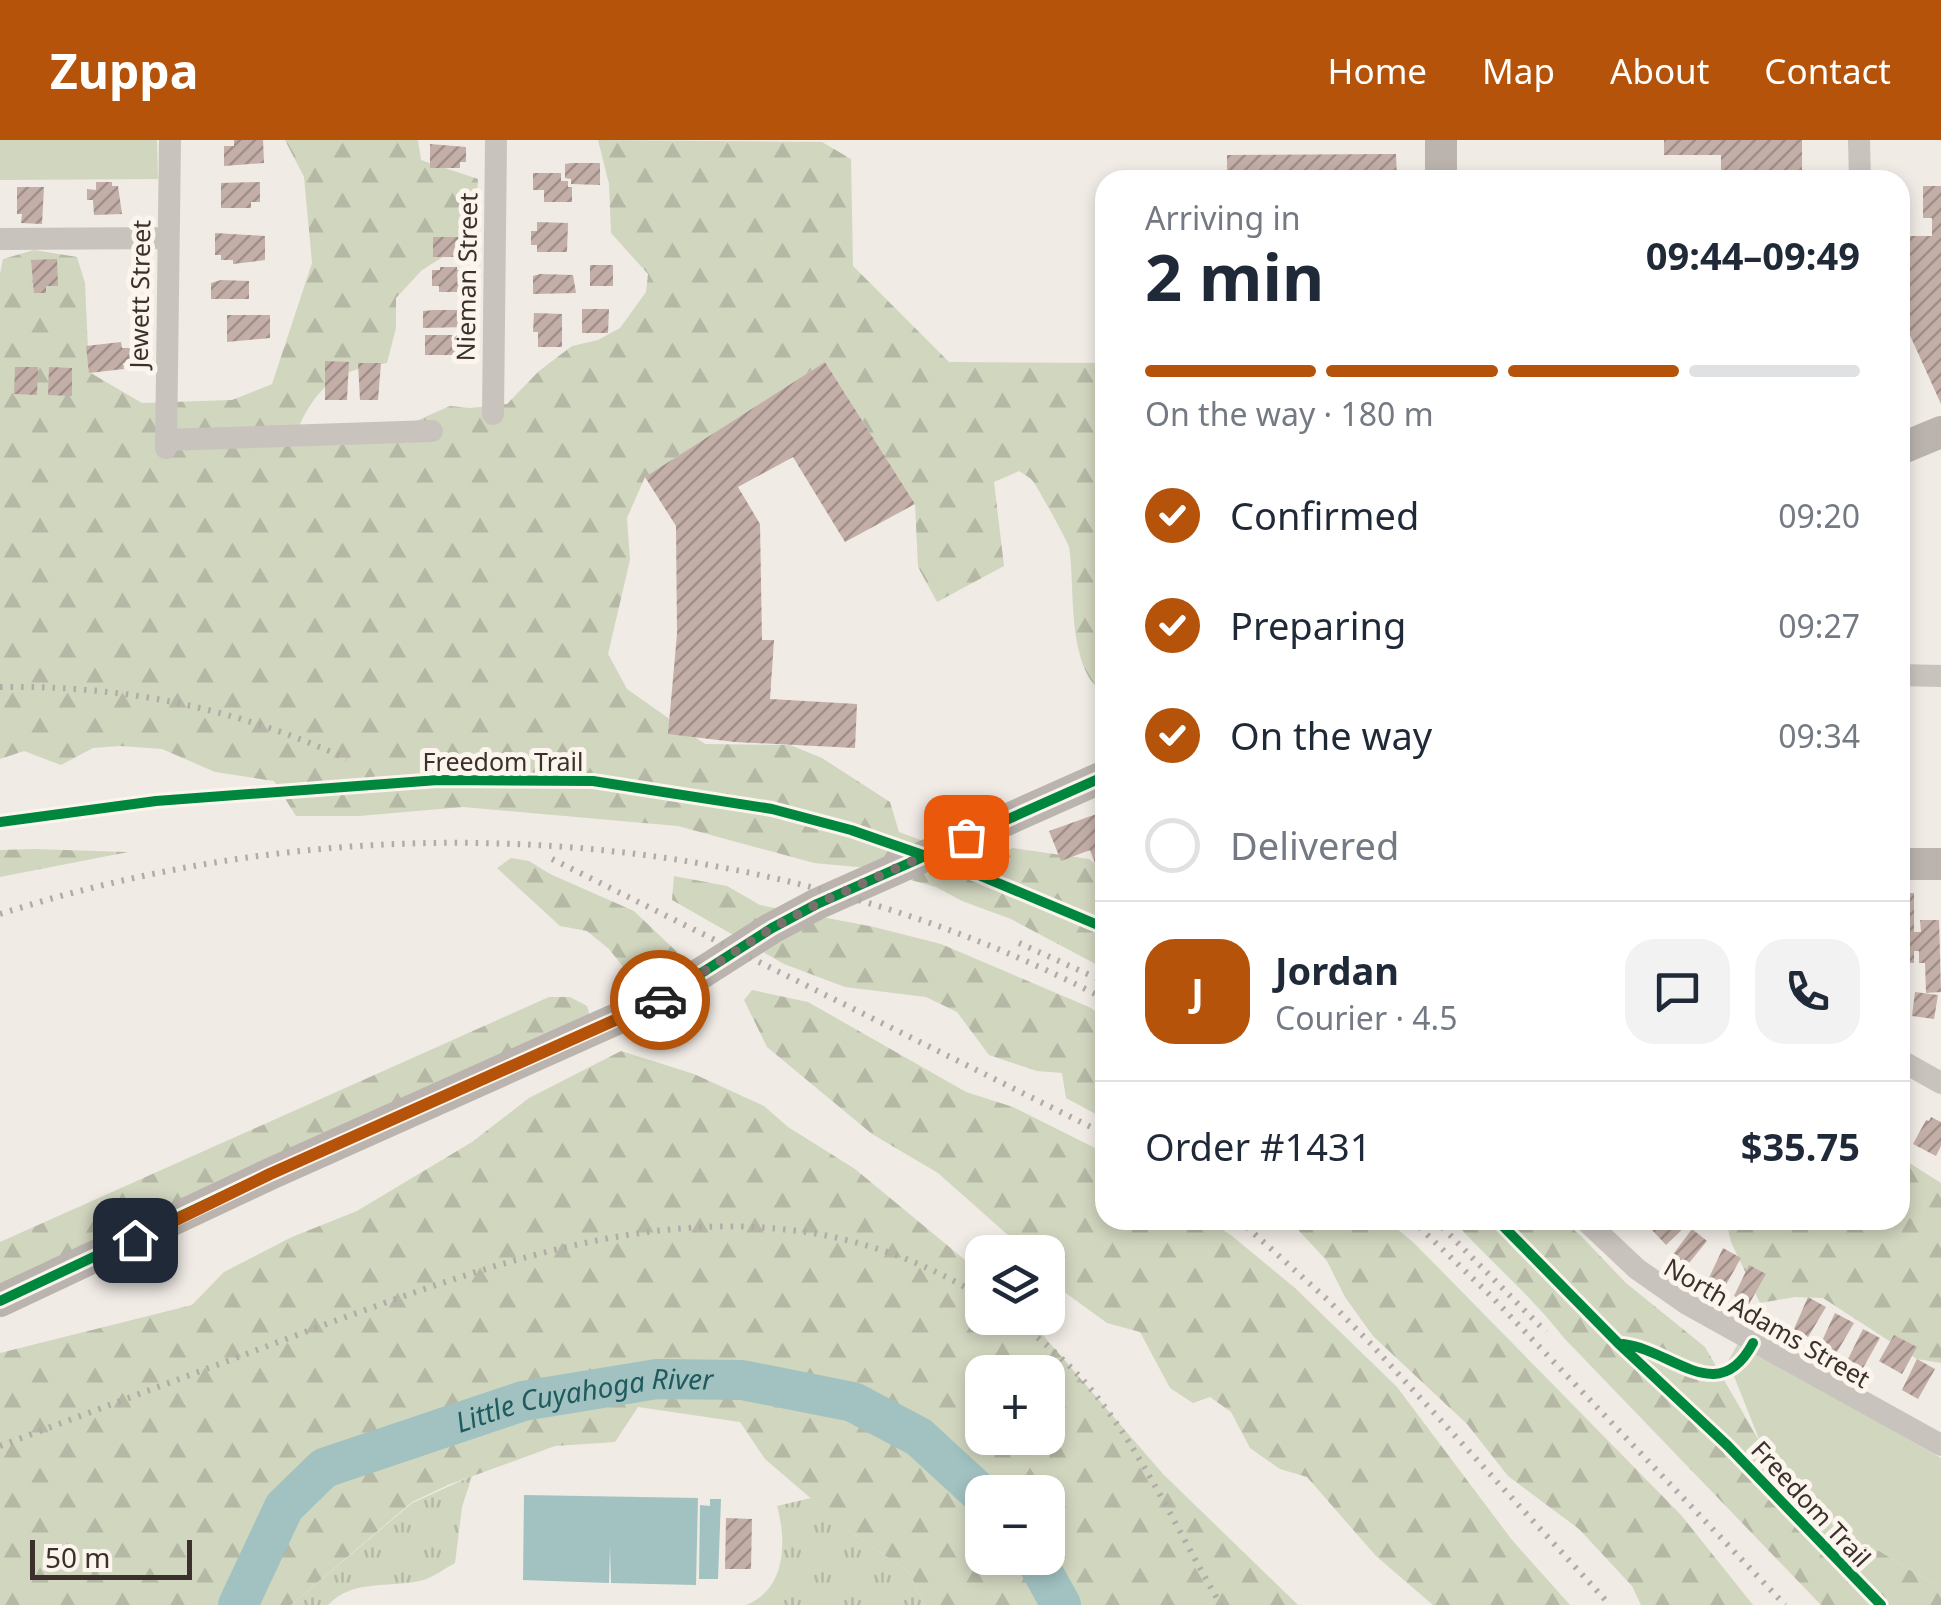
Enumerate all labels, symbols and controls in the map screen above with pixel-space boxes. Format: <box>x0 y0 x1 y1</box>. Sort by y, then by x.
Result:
text: Zuppa <box>50 38 198 103</box>
text: Home <box>1328 47 1427 94</box>
text: Map <box>1482 47 1555 94</box>
text: About <box>1610 47 1709 94</box>
text: Contact <box>1764 47 1891 94</box>
street label: Nieman Street <box>448 192 484 362</box>
text: Arriving in <box>1145 196 1300 239</box>
street label: Jewett Street <box>121 219 157 371</box>
text: 09:44–09:49 <box>1646 229 1860 281</box>
text: 2 min <box>1145 232 1324 320</box>
text: On the way · 180 m <box>1145 392 1434 435</box>
icon: check <box>1145 488 1200 543</box>
text: Confirmed <box>1230 489 1419 541</box>
text: 09:20 <box>1778 494 1860 537</box>
icon: check <box>1145 598 1200 653</box>
text: Preparing <box>1230 599 1406 651</box>
text: 09:27 <box>1778 604 1860 647</box>
icon: check <box>1145 708 1200 763</box>
text: On the way <box>1230 709 1432 761</box>
text: 09:34 <box>1778 714 1860 757</box>
street label: Freedom Trail <box>423 744 583 778</box>
pin <box>924 795 1009 880</box>
icon: bag <box>939 810 994 865</box>
text: Delivered <box>1230 819 1399 871</box>
button: chat <box>1625 939 1730 1044</box>
button: phone <box>1755 939 1860 1044</box>
text: Jordan <box>1275 944 1399 996</box>
courier <box>610 950 710 1050</box>
text: J <box>1191 965 1204 1017</box>
icon: car <box>633 973 688 1028</box>
text: Courier · 4.5 <box>1275 996 1458 1039</box>
text: Order #1431 <box>1145 1120 1371 1172</box>
text: $35.75 <box>1741 1120 1860 1172</box>
pin <box>93 1198 178 1283</box>
icon: home <box>108 1213 163 1268</box>
map controls <box>965 1235 1065 1575</box>
button: layers <box>965 1235 1065 1335</box>
street label: North Adams Street <box>1658 1249 1877 1395</box>
button: + <box>965 1355 1065 1455</box>
water label: Little Cuyahoga River <box>450 1359 715 1440</box>
street label: Freedom Trail <box>1744 1433 1879 1574</box>
button: − <box>965 1475 1065 1575</box>
scale bar <box>30 1535 192 1580</box>
text: 50 m <box>45 1538 111 1576</box>

